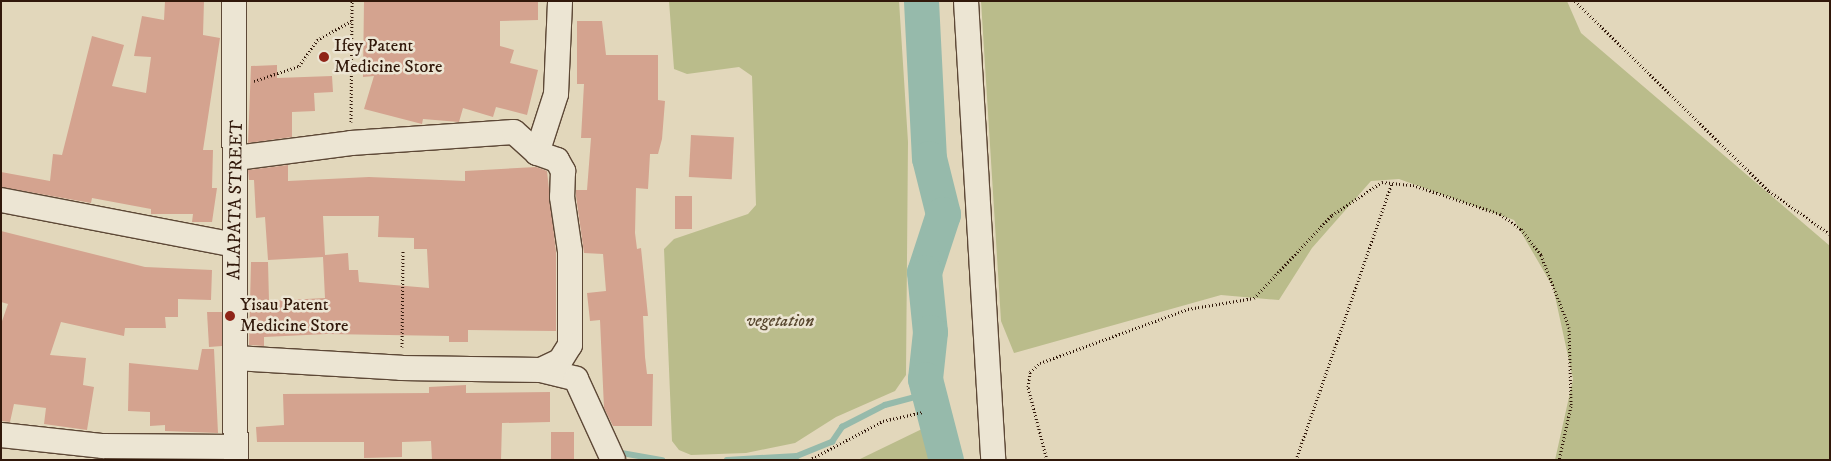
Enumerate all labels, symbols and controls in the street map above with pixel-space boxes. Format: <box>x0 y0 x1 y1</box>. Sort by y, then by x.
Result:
place label: Ifey Patent Medicine Store <box>334 36 442 78</box>
marker: Ifey Patent Medicine Store <box>318 51 330 63</box>
street label: ALAPATA STREET <box>224 120 248 280</box>
place label: Yisau Patent Medicine Store <box>240 295 348 338</box>
marker: Yisau Patent Medicine Store <box>224 310 236 322</box>
park label: vegetation <box>746 310 814 332</box>

